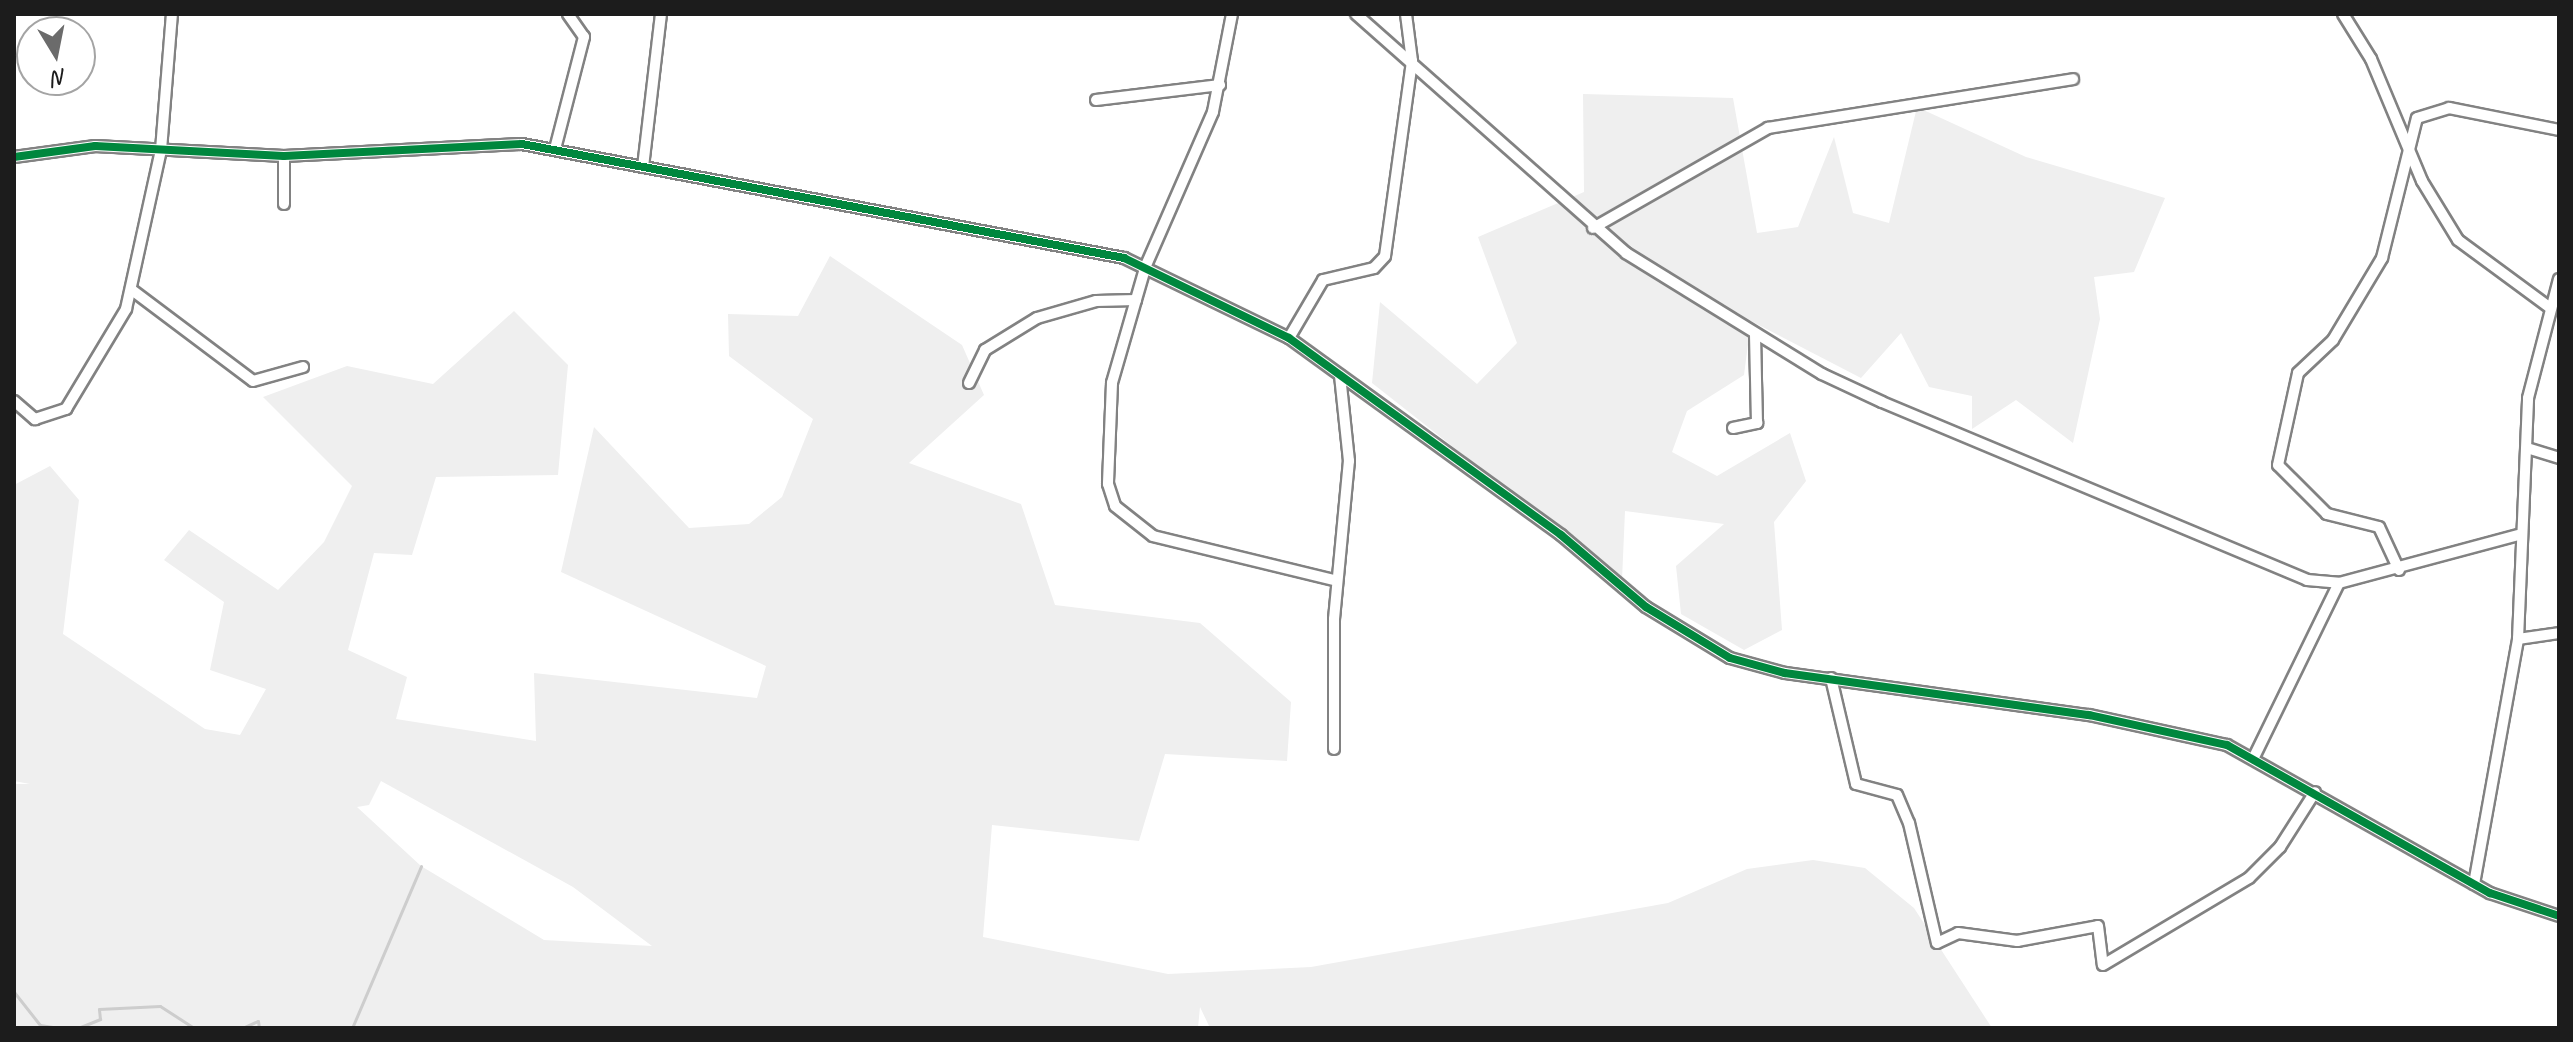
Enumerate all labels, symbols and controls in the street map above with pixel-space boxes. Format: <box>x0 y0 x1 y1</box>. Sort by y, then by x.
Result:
north arrow <box>16 16 96 96</box>
text: N <box>51 63 69 93</box>

